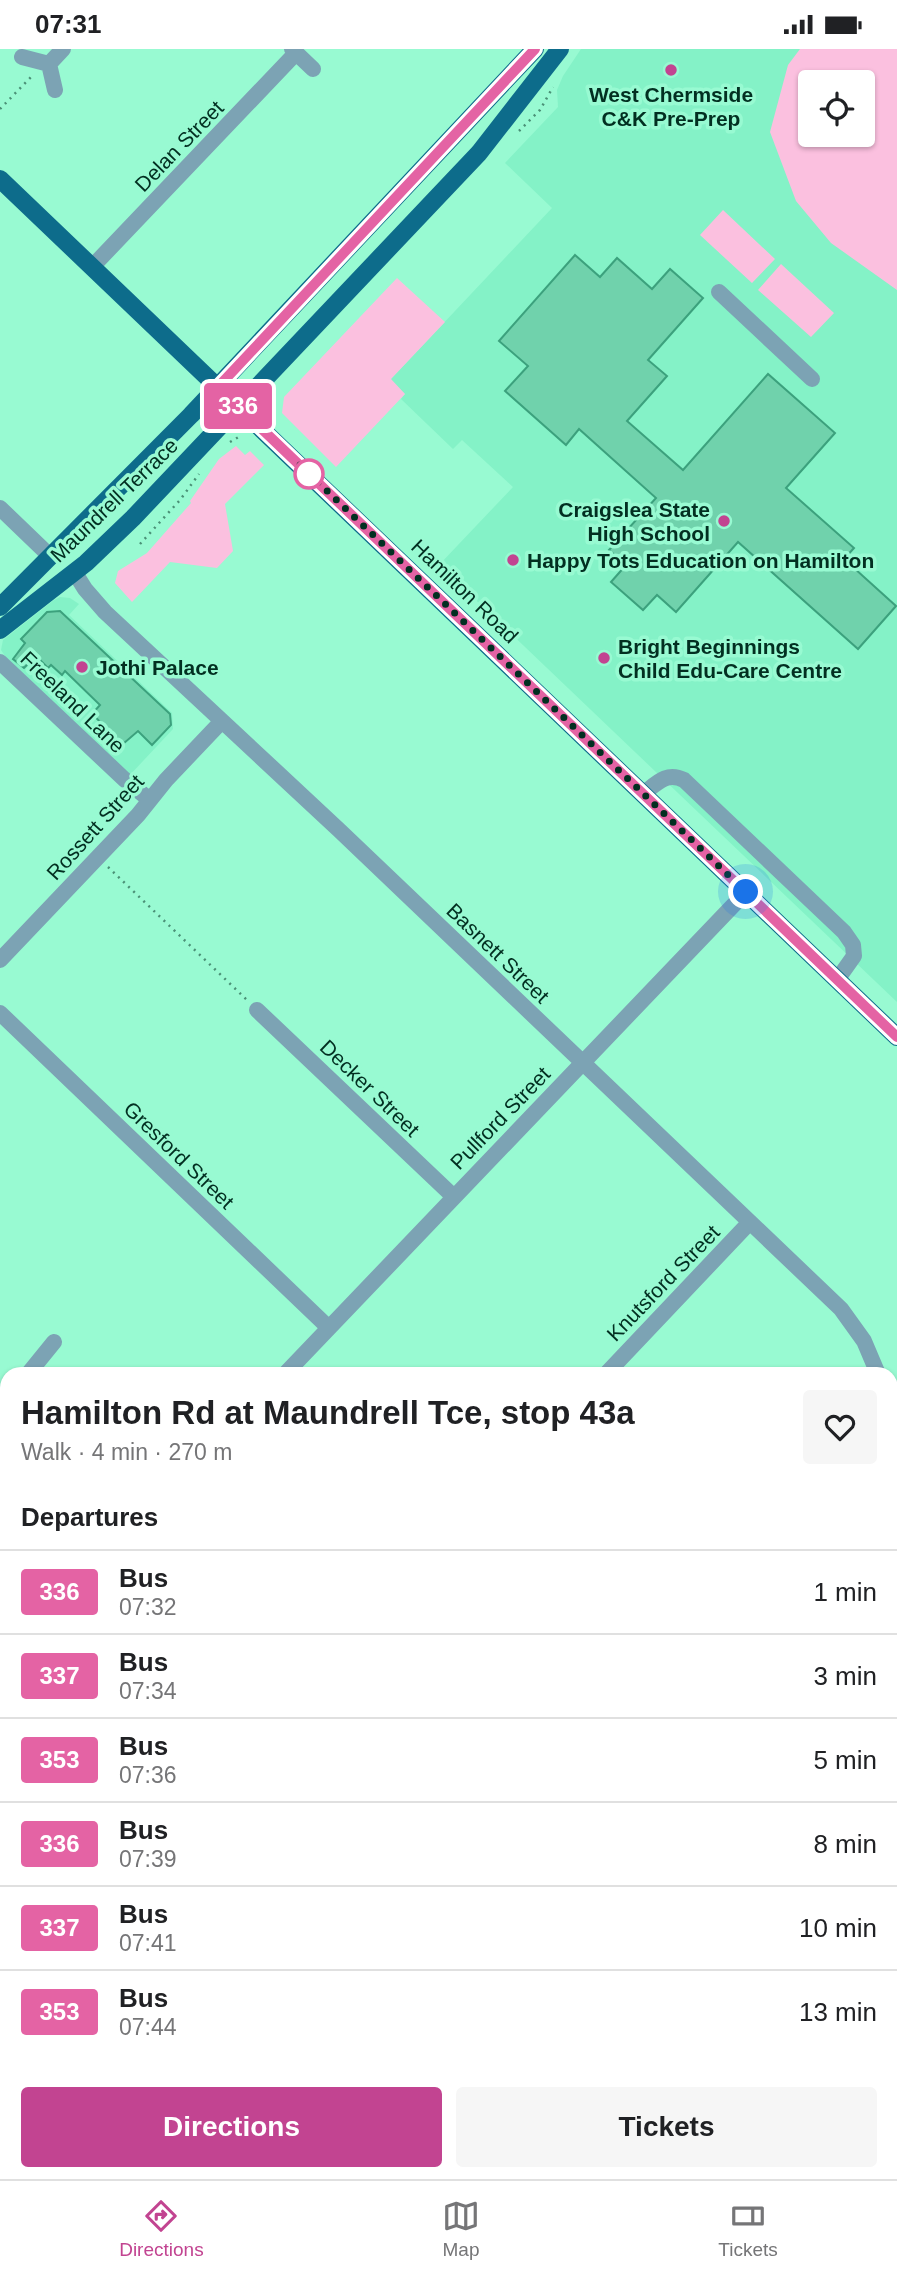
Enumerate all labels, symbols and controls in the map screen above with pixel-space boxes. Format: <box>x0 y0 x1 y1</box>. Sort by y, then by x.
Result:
text: 07:31 <box>35 9 102 39</box>
marker: West Chermside C&K Pre-Prep <box>663 62 679 78</box>
map controls <box>798 70 875 147</box>
button: locate <box>798 70 875 147</box>
place label: West Chermside C&K Pre-Prep <box>589 83 753 130</box>
street label: Delan Street <box>130 96 228 196</box>
line badge: 336 <box>198 383 278 429</box>
text: 336 <box>218 392 258 419</box>
street label: Maundrell Terrace <box>46 433 182 567</box>
unlabelled marker <box>294 459 324 489</box>
place label: Craigslea State High School <box>558 498 710 545</box>
marker: Craigslea State High School <box>716 513 732 529</box>
street label: Hamilton Road <box>407 534 523 648</box>
place label: Happy Tots Education on Hamilton <box>527 549 874 572</box>
marker: Happy Tots Education on Hamilton <box>505 552 521 568</box>
place label: Bright Beginnings Child Edu-Care Centre <box>618 635 842 682</box>
street label: Freeland Lane <box>16 647 130 757</box>
marker: Bright Beginnings Child Edu-Care Centre <box>596 650 612 666</box>
place label: Jothi Palace <box>96 656 219 679</box>
marker: Jothi Palace <box>74 659 90 675</box>
street label: Rossett Street <box>42 770 148 884</box>
your location <box>728 874 763 909</box>
street label: Basnett Street <box>442 899 554 1008</box>
street label: Decker Street <box>316 1035 424 1141</box>
street label: Pullford Street <box>446 1062 555 1174</box>
street label: Gresford Street <box>119 1097 239 1213</box>
street label: Knutsford Street <box>602 1220 724 1346</box>
button: heart <box>803 1390 877 1464</box>
text: Hamilton Rd at Maundrell Tce, stop 43a <box>21 1394 635 1431</box>
text: Walk · 4 min · 270 m <box>21 1439 232 1465</box>
text: Departures <box>21 1502 158 1532</box>
text: Bus <box>119 1563 168 1593</box>
text: 1 min <box>813 1577 877 1607</box>
text: 336 <box>39 1578 80 1605</box>
text: 07:32 <box>119 1594 177 1620</box>
text: Bus <box>119 1647 168 1677</box>
text: 3 min <box>813 1661 877 1691</box>
text: 337 <box>39 1662 80 1689</box>
text: 07:34 <box>119 1678 177 1704</box>
text: Bus <box>119 1731 168 1761</box>
text: 5 min <box>813 1745 877 1775</box>
text: 353 <box>39 1746 80 1773</box>
text: 07:36 <box>119 1762 177 1788</box>
text: Bus <box>119 1815 168 1845</box>
text: 8 min <box>813 1829 877 1859</box>
text: 336 <box>39 1830 80 1857</box>
text: 07:39 <box>119 1846 177 1872</box>
text: Bus <box>119 1899 168 1929</box>
text: 10 min <box>799 1913 877 1943</box>
text: 337 <box>39 1914 80 1941</box>
text: 07:41 <box>119 1930 177 1956</box>
text: Bus <box>119 1983 168 2013</box>
text: 13 min <box>799 1997 877 2027</box>
text: 353 <box>39 1998 80 2025</box>
text: 07:44 <box>119 2014 177 2040</box>
button: Directions <box>21 2087 442 2167</box>
button: Tickets <box>456 2087 877 2167</box>
tab: Directions <box>119 2197 204 2261</box>
tab: Map <box>442 2197 480 2261</box>
tab: Tickets <box>718 2197 778 2261</box>

